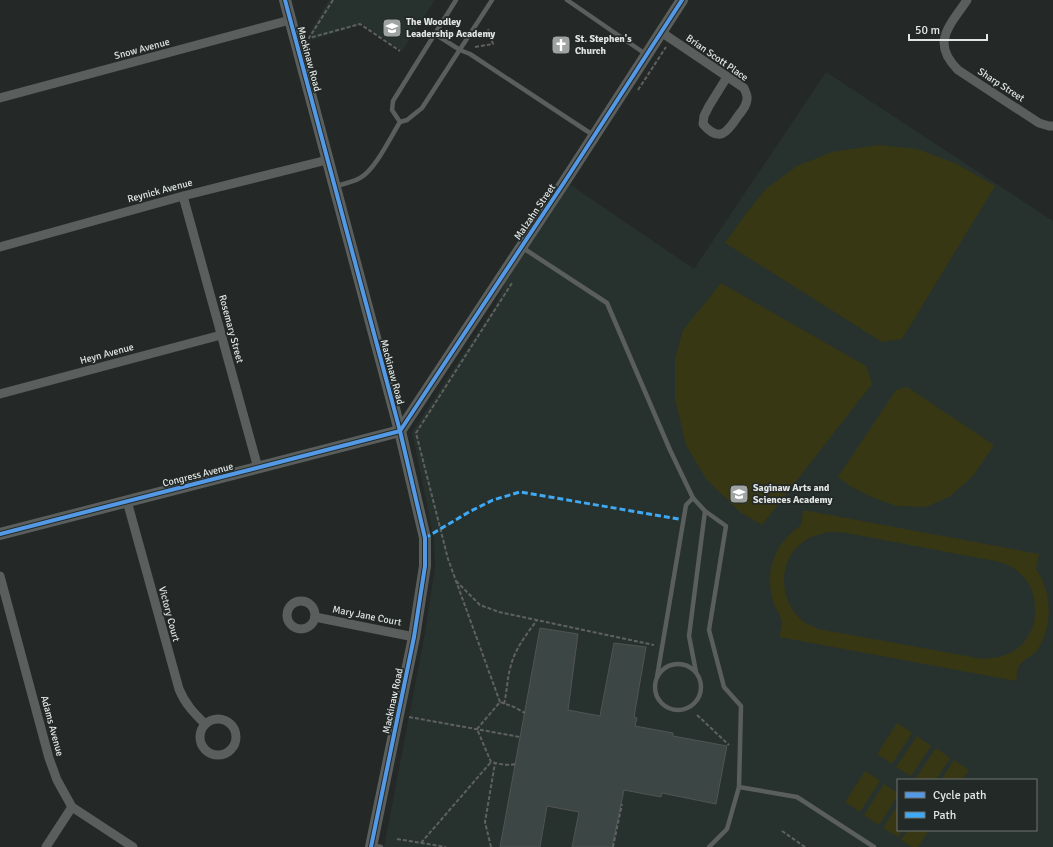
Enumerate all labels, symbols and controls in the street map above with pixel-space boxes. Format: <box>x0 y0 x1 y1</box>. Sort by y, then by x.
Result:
place label: The Woodley Leadership Academy <box>406 16 495 40</box>
scale bar <box>909 16 987 42</box>
school or university icon: The Woodley Leadership Academy <box>381 17 403 39</box>
text: 50 m <box>915 23 940 38</box>
street label: Mackinaw Road <box>295 25 323 93</box>
street label: Brian Scott Place <box>684 32 750 84</box>
place label: St. Stephen's Church <box>575 33 632 57</box>
church icon: St. Stephen's Church <box>550 34 572 56</box>
street label: Snow Avenue <box>113 36 171 62</box>
street label: Sharp Street <box>975 65 1027 105</box>
street label: Reynick Avenue <box>126 177 194 205</box>
street label: Malzahn Street <box>512 181 558 242</box>
street label: Rosemary Street <box>216 293 246 365</box>
street label: Mackinaw Road <box>378 338 406 406</box>
street label: Heyn Avenue <box>79 341 135 367</box>
street label: Congress Avenue <box>161 460 235 490</box>
place label: Saginaw Arts and Sciences Academy <box>753 482 833 506</box>
school or university icon: Saginaw Arts and Sciences Academy <box>728 483 750 505</box>
street label: Victory Court <box>156 585 182 643</box>
street label: Mary Jane Court <box>332 603 403 629</box>
street label: Mackinaw Road <box>380 667 406 735</box>
street label: Adams Avenue <box>38 694 66 758</box>
legend <box>897 779 1037 831</box>
text: Cycle path <box>933 788 986 803</box>
text: Path <box>933 808 956 823</box>

